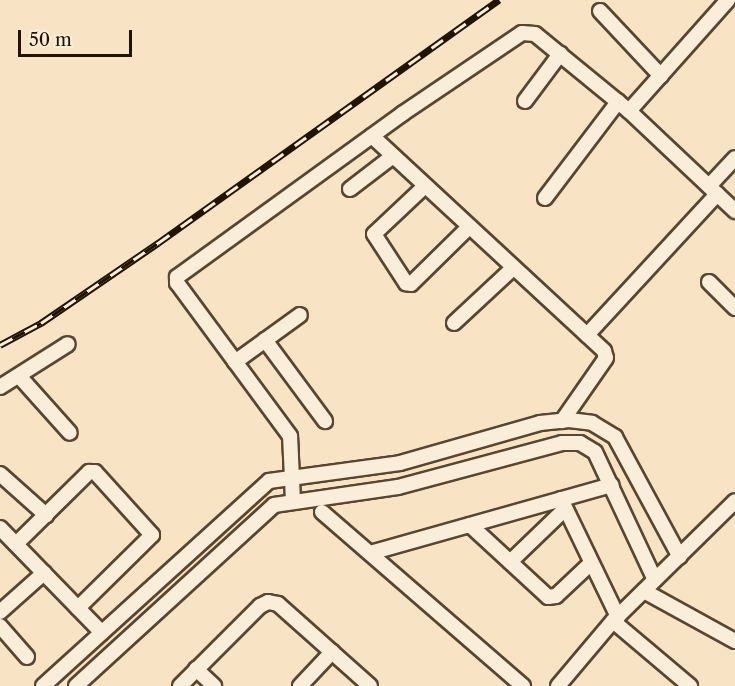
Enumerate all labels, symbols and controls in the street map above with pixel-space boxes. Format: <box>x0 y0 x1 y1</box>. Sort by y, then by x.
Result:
scale bar <box>21 18 135 56</box>
text: 50 m <box>29 29 72 51</box>

